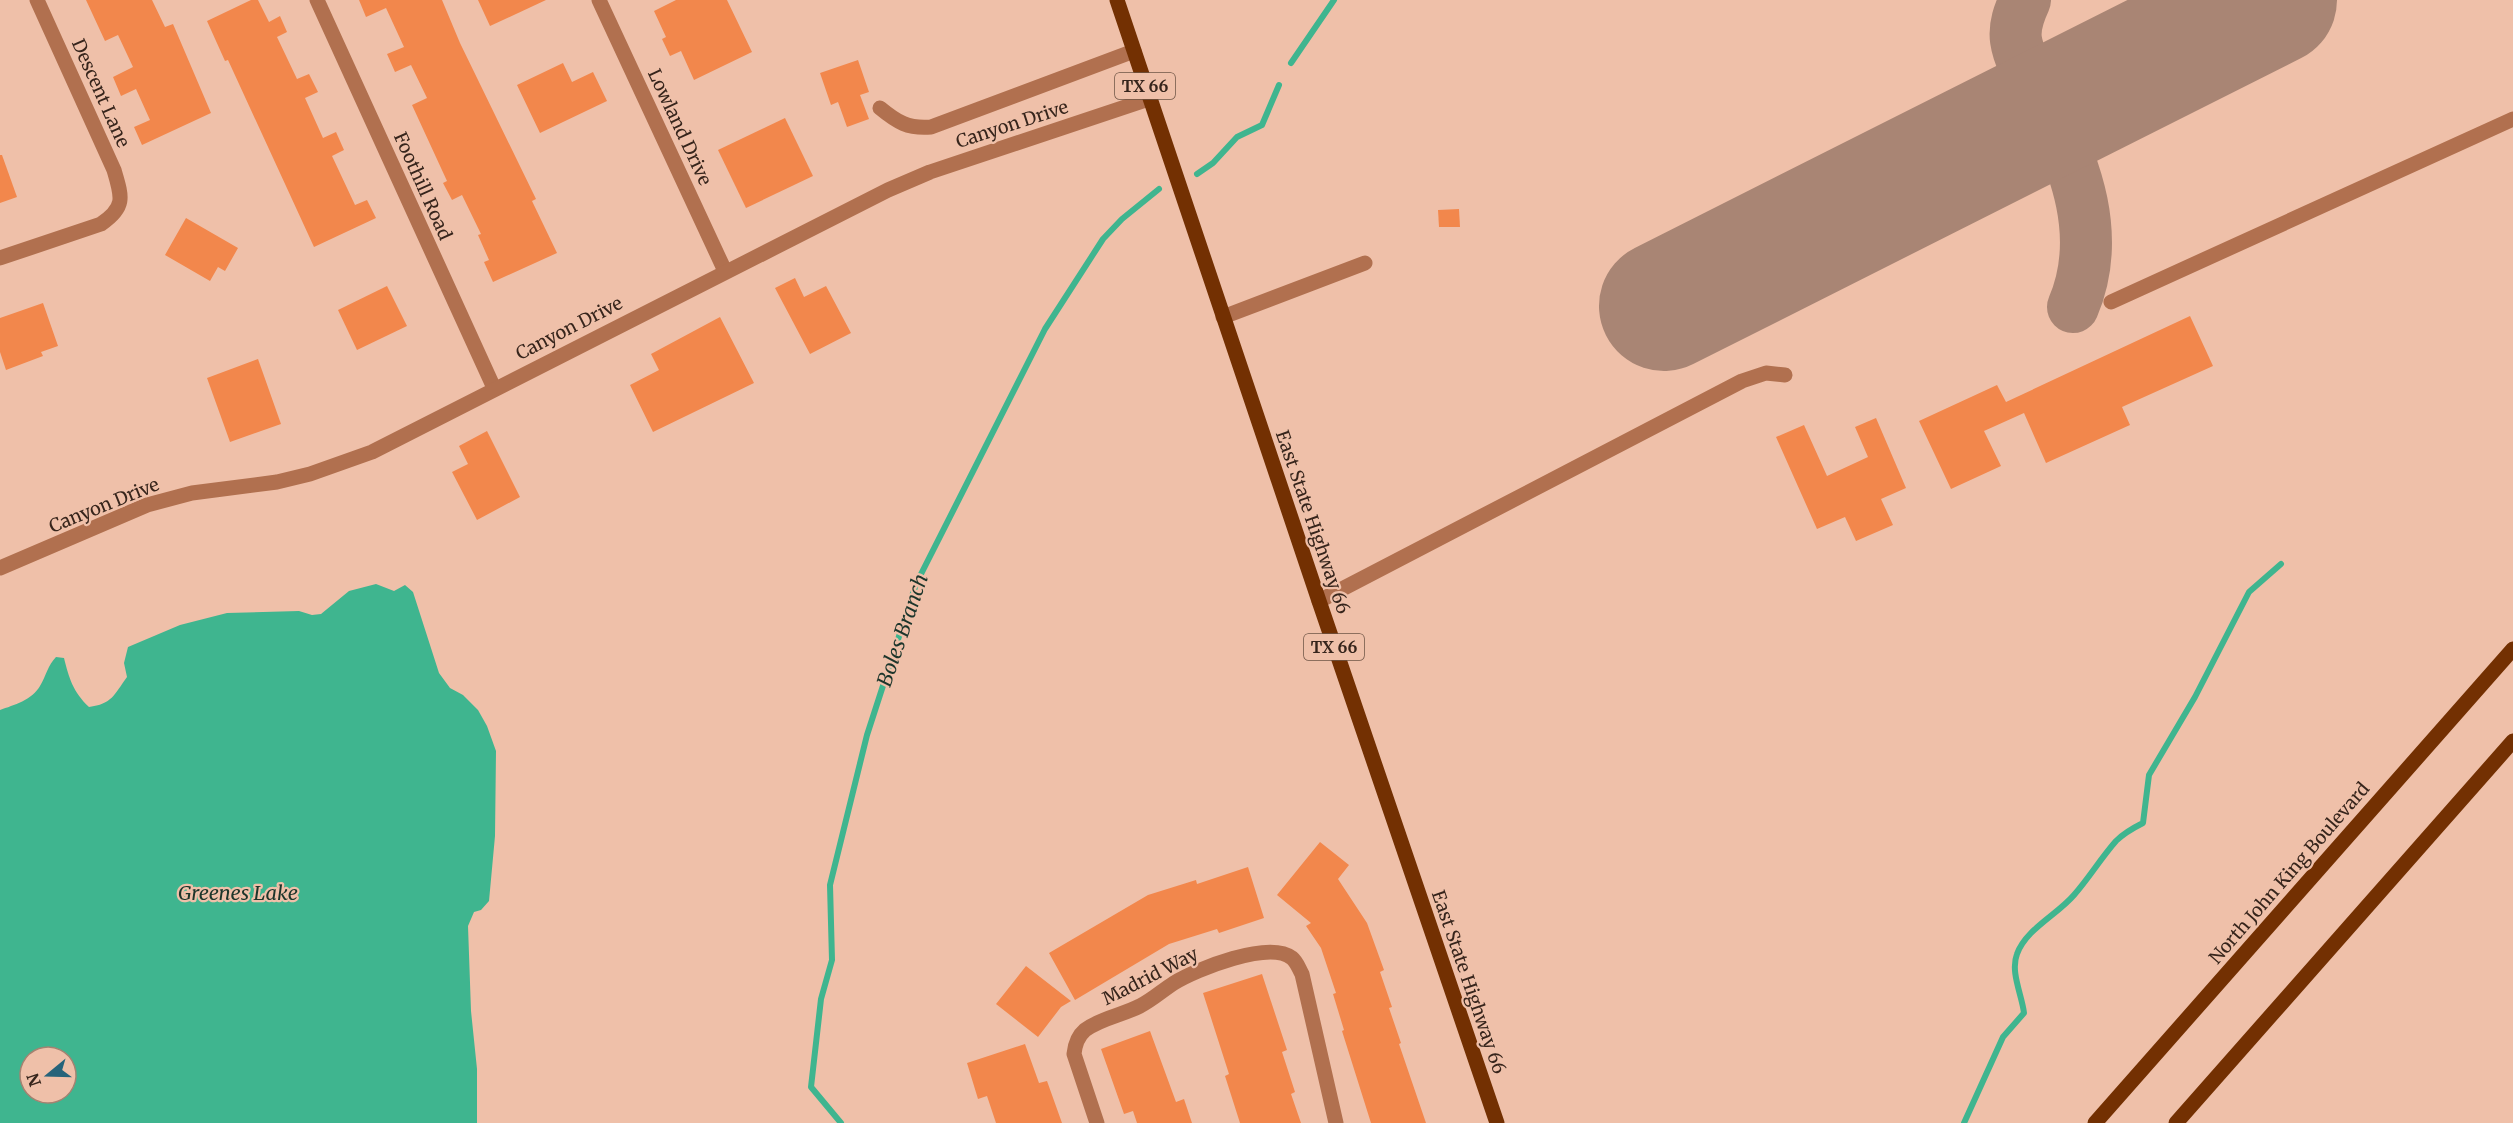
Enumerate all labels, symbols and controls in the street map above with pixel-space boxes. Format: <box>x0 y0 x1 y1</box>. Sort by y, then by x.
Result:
street label: Descent Lane <box>67 35 135 151</box>
street label: Lowland Drive <box>643 65 717 189</box>
road number: TX 66 <box>1115 73 1175 99</box>
street label: Canyon Drive <box>953 95 1071 153</box>
street label: Foothill Road <box>389 129 457 244</box>
street label: Canyon Drive <box>512 291 626 365</box>
street label: East State Highway 66 <box>1271 427 1355 617</box>
street label: Canyon Drive <box>46 472 162 538</box>
water label: Boles Branch <box>871 570 933 690</box>
road number: TX 66 <box>1304 634 1364 660</box>
street label: North John King Boulevard <box>2204 777 2374 968</box>
water label: Greenes Lake <box>178 880 298 905</box>
street label: East State Highway 66 <box>1427 887 1511 1077</box>
street label: Madrid Way <box>1098 942 1202 1010</box>
north arrow <box>18 1045 78 1105</box>
text: N <box>22 1070 45 1089</box>

